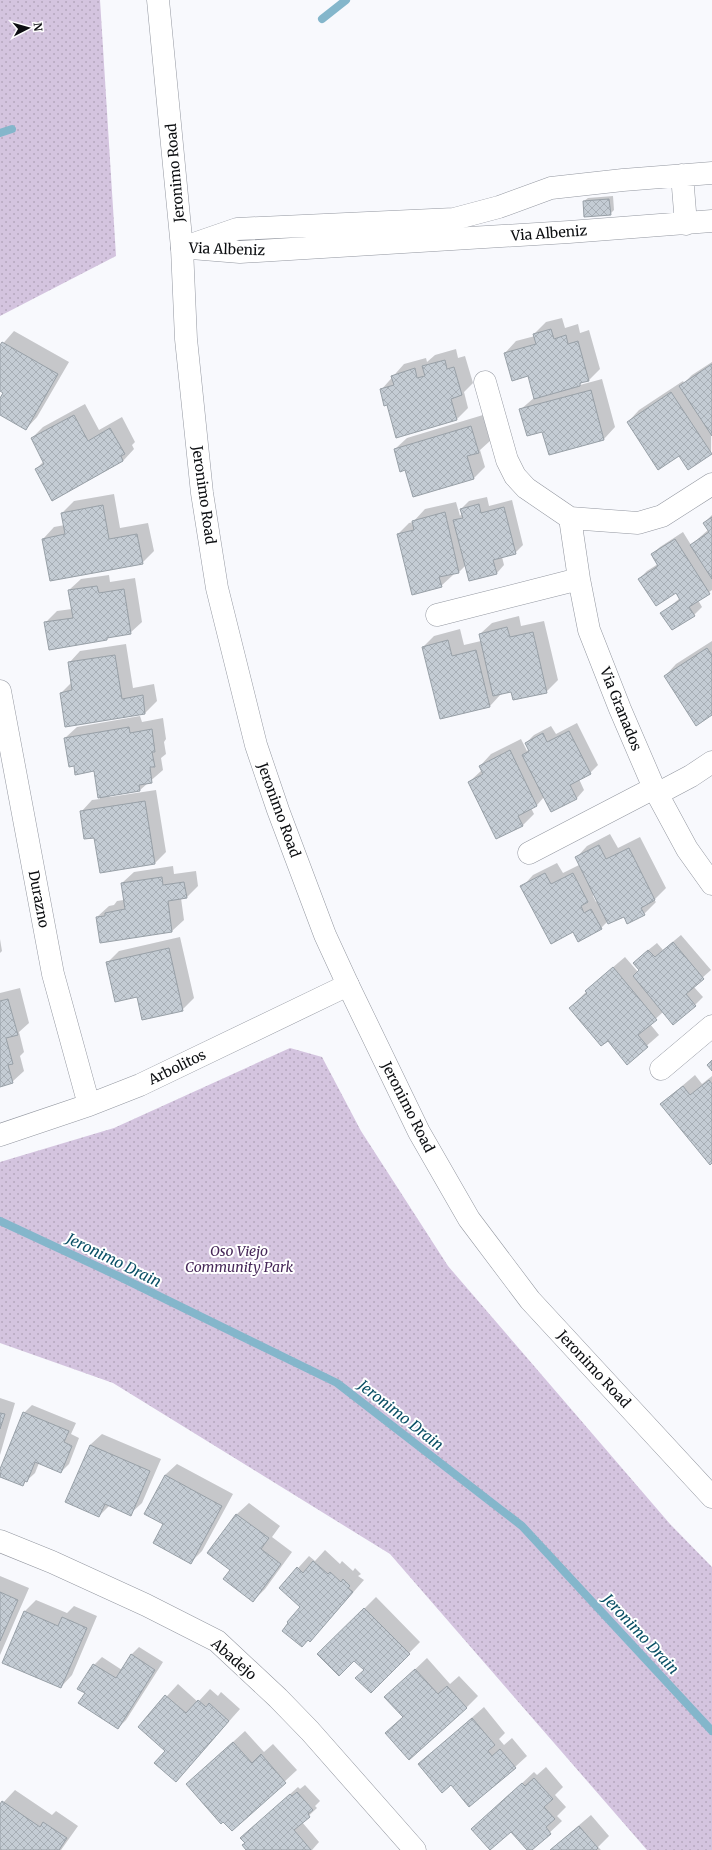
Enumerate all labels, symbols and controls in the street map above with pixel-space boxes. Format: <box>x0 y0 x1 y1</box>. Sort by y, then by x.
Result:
north arrow <box>8 8 48 48</box>
text: N <box>31 22 45 32</box>
street label: Jeronimo Road <box>162 122 188 224</box>
street label: Via Albeniz <box>509 221 588 245</box>
street label: Via Albeniz <box>188 239 266 259</box>
street label: Jeronimo Road <box>188 444 220 546</box>
street label: Via Granados <box>596 664 646 754</box>
street label: Jeronimo Road <box>253 759 305 860</box>
street label: Durazno <box>25 869 53 929</box>
street label: Arbolitos <box>144 1045 209 1089</box>
street label: Jeronimo Road <box>377 1058 439 1156</box>
water label: Jeronimo Drain <box>62 1228 164 1291</box>
park label: Oso Viejo Community Park <box>185 1242 293 1276</box>
street label: Jeronimo Road <box>553 1326 635 1412</box>
water label: Jeronimo Drain <box>353 1375 447 1454</box>
water label: Jeronimo Drain <box>598 1588 683 1678</box>
street label: Abadejo <box>207 1634 260 1684</box>

